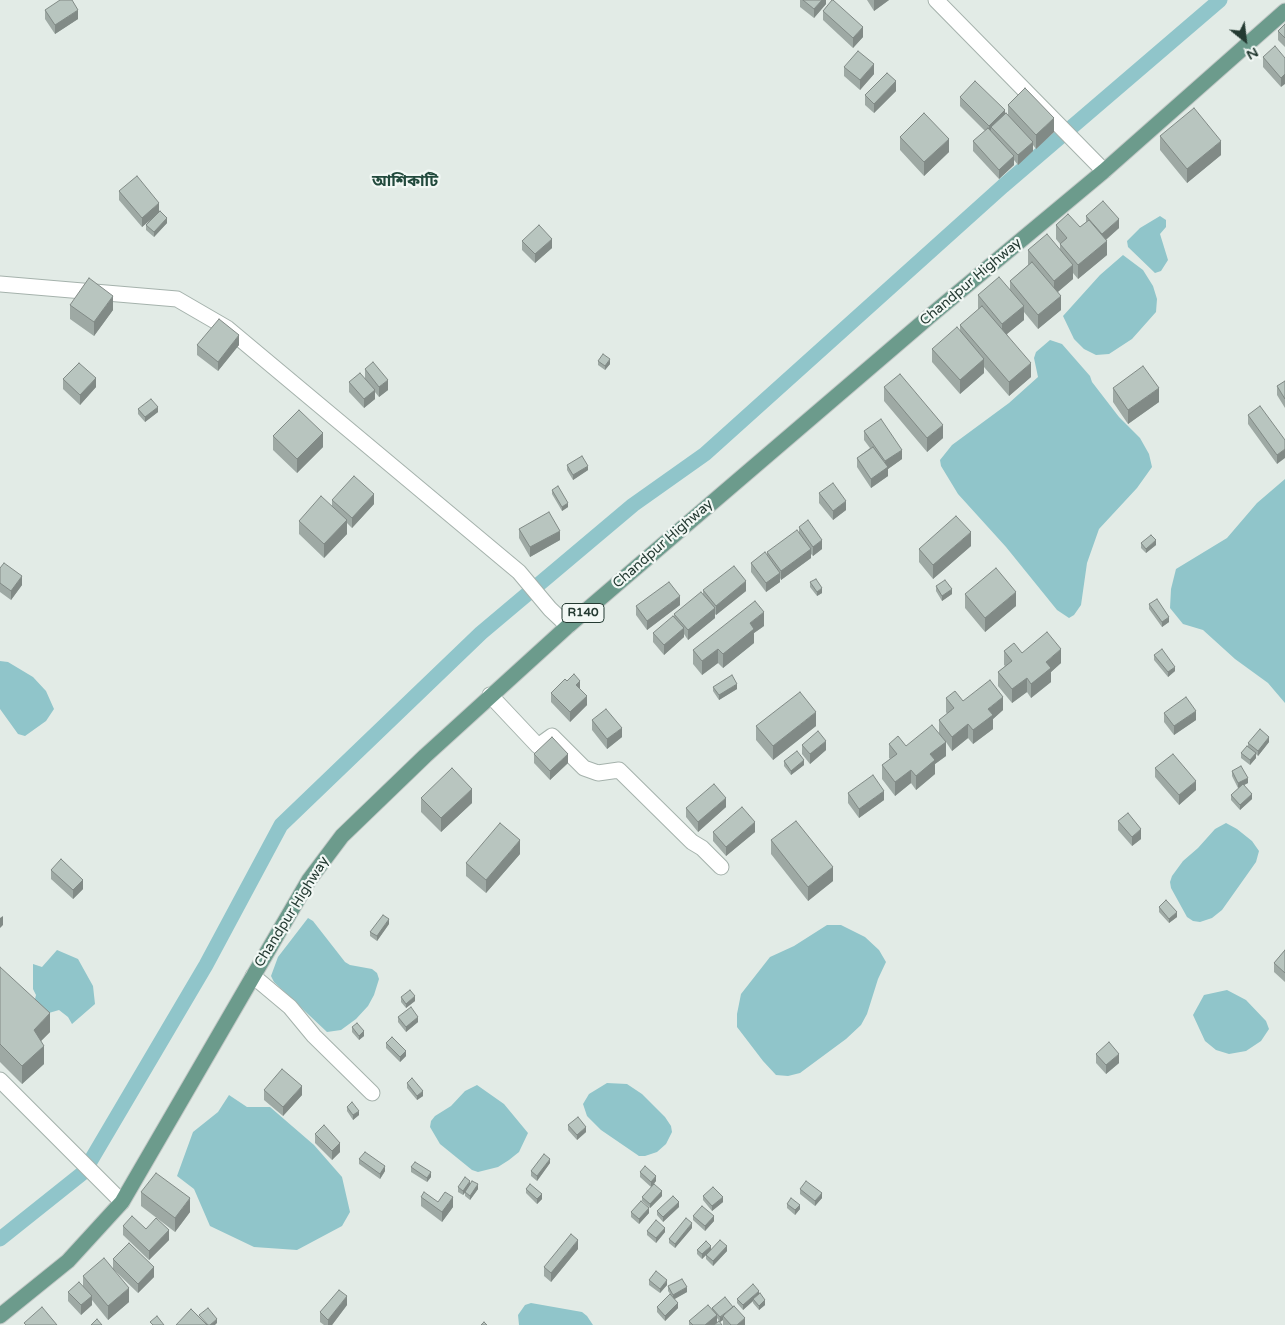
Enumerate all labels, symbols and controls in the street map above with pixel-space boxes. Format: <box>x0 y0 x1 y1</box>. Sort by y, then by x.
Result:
north arrow <box>1220 15 1270 65</box>
text: N <box>1243 43 1262 64</box>
district label: আশিকাটি <box>372 172 438 192</box>
street label: Chandpur Highway <box>917 235 1025 329</box>
street label: Chandpur Highway <box>609 496 717 592</box>
road number: R140 <box>562 604 604 622</box>
street label: Chandpur Highway <box>251 854 333 970</box>

